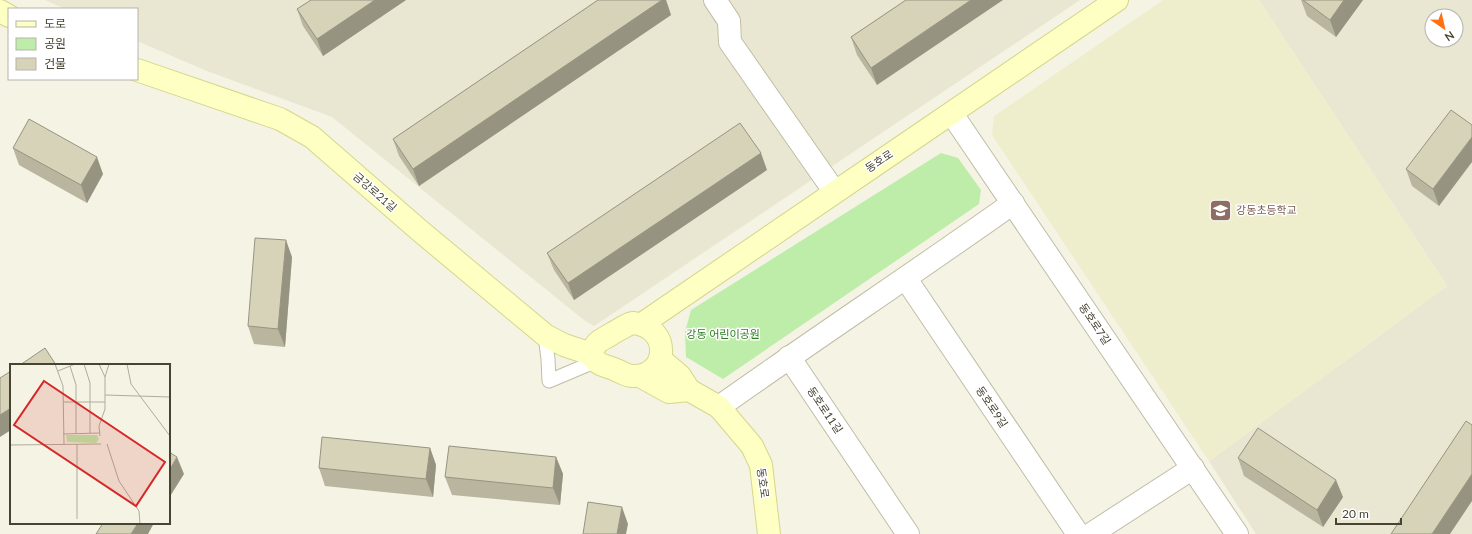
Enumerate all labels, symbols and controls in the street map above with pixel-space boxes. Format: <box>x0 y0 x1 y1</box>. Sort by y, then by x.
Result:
legend <box>8 8 138 80</box>
north arrow <box>1424 8 1464 48</box>
text: 도로 <box>44 16 66 31</box>
text: N <box>1443 29 1457 44</box>
text: 공원 <box>44 36 66 51</box>
text: 건물 <box>44 56 66 71</box>
street label: 동호로 <box>862 147 895 174</box>
street label: 금강로21길 <box>351 169 400 214</box>
school or university icon: 강동초등학교 <box>1207 197 1233 223</box>
place label: 강동초등학교 <box>1236 203 1297 216</box>
street label: 동호로7길 <box>1077 301 1114 347</box>
park label: 강동 어린이공원 <box>686 327 760 340</box>
inset map <box>10 364 170 524</box>
street label: 동호로11길 <box>805 384 846 435</box>
street label: 동호로9길 <box>974 384 1011 430</box>
street label: 동호로 <box>755 467 772 499</box>
scale bar <box>1336 500 1401 526</box>
text: 20 m <box>1342 506 1369 521</box>

